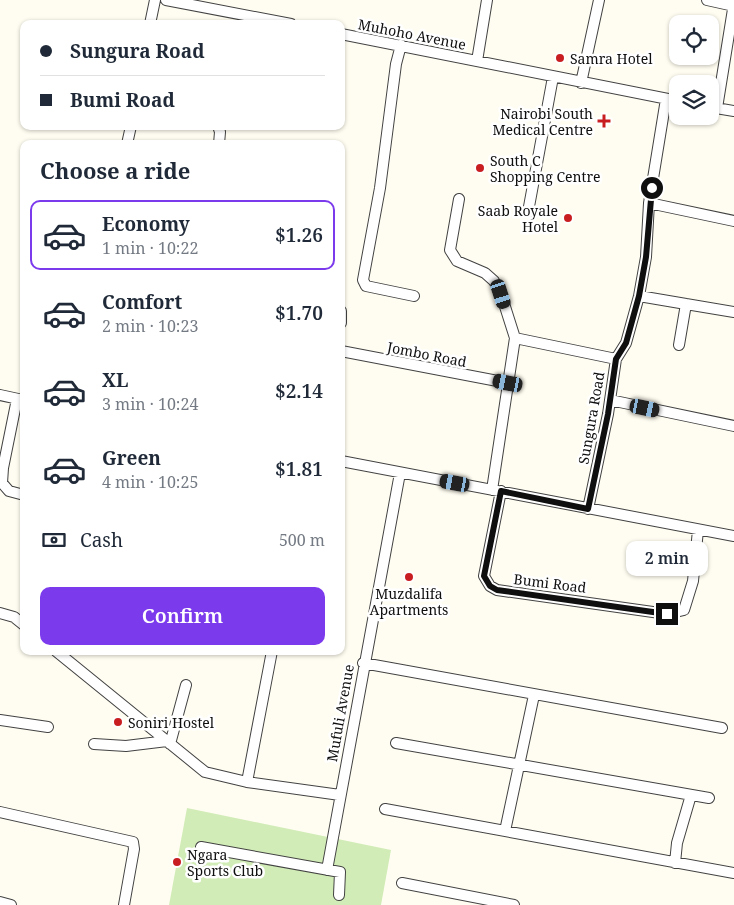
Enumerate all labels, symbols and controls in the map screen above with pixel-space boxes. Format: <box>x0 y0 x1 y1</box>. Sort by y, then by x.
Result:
street label: Muhoho Avenue <box>356 14 468 54</box>
map controls <box>669 15 719 125</box>
button: locate <box>669 15 719 65</box>
text: Sungura Road <box>70 38 204 64</box>
place label: Samra Hotel <box>570 49 653 68</box>
marker: Samra Hotel <box>554 52 566 64</box>
button: layers <box>669 75 719 125</box>
text: Bumi Road <box>70 87 175 113</box>
place label: Nairobi South Medical Centre <box>492 104 593 139</box>
marker: Nairobi South Medical Centre <box>597 114 611 128</box>
place label: South C Shopping Centre <box>490 151 601 186</box>
text: Choose a ride <box>40 155 190 185</box>
marker: South C Shopping Centre <box>474 162 486 174</box>
route start <box>641 177 663 199</box>
place label: Saab Royale Hotel <box>478 201 559 236</box>
text: Economy <box>102 211 190 237</box>
marker: Saab Royale Hotel <box>562 212 574 224</box>
icon: car <box>42 213 87 258</box>
text: $1.26 <box>275 222 323 248</box>
text: 1 min · 10:22 <box>102 237 198 259</box>
car <box>489 277 512 311</box>
text: Comfort <box>102 289 182 315</box>
icon: car <box>42 291 87 336</box>
text: $1.70 <box>275 300 323 326</box>
text: 2 min · 10:23 <box>102 315 198 337</box>
street label: Jombo Road <box>385 337 469 371</box>
text: XL <box>102 367 128 393</box>
icon: car <box>42 369 87 414</box>
street label: Sungura Road <box>574 370 609 466</box>
car <box>491 373 524 393</box>
text: $2.14 <box>275 378 323 404</box>
text: 3 min · 10:24 <box>102 393 198 415</box>
car <box>628 398 661 418</box>
text: Green <box>102 445 161 471</box>
icon: car <box>42 447 87 492</box>
text: $1.81 <box>275 456 323 482</box>
text: 4 min · 10:25 <box>102 471 198 493</box>
car <box>438 473 471 493</box>
icon: cash <box>40 526 68 554</box>
text: Cash <box>80 527 123 553</box>
text: 500 m <box>279 529 325 551</box>
callout: 2 min <box>626 542 708 576</box>
text: 2 min <box>645 547 689 569</box>
street label: Bumi Road <box>513 569 588 597</box>
marker: Muzdalifa Apartments <box>403 571 415 583</box>
place label: Muzdalifa Apartments <box>370 584 448 619</box>
button: Confirm <box>40 587 325 645</box>
route end <box>656 603 678 625</box>
street label: Mufuli Avenue <box>322 663 358 763</box>
place label: Soniri Hostel <box>128 713 215 732</box>
marker: Soniri Hostel <box>112 716 124 728</box>
place label: Ngara Sports Club <box>187 845 263 880</box>
marker: Ngara Sports Club <box>171 856 183 868</box>

